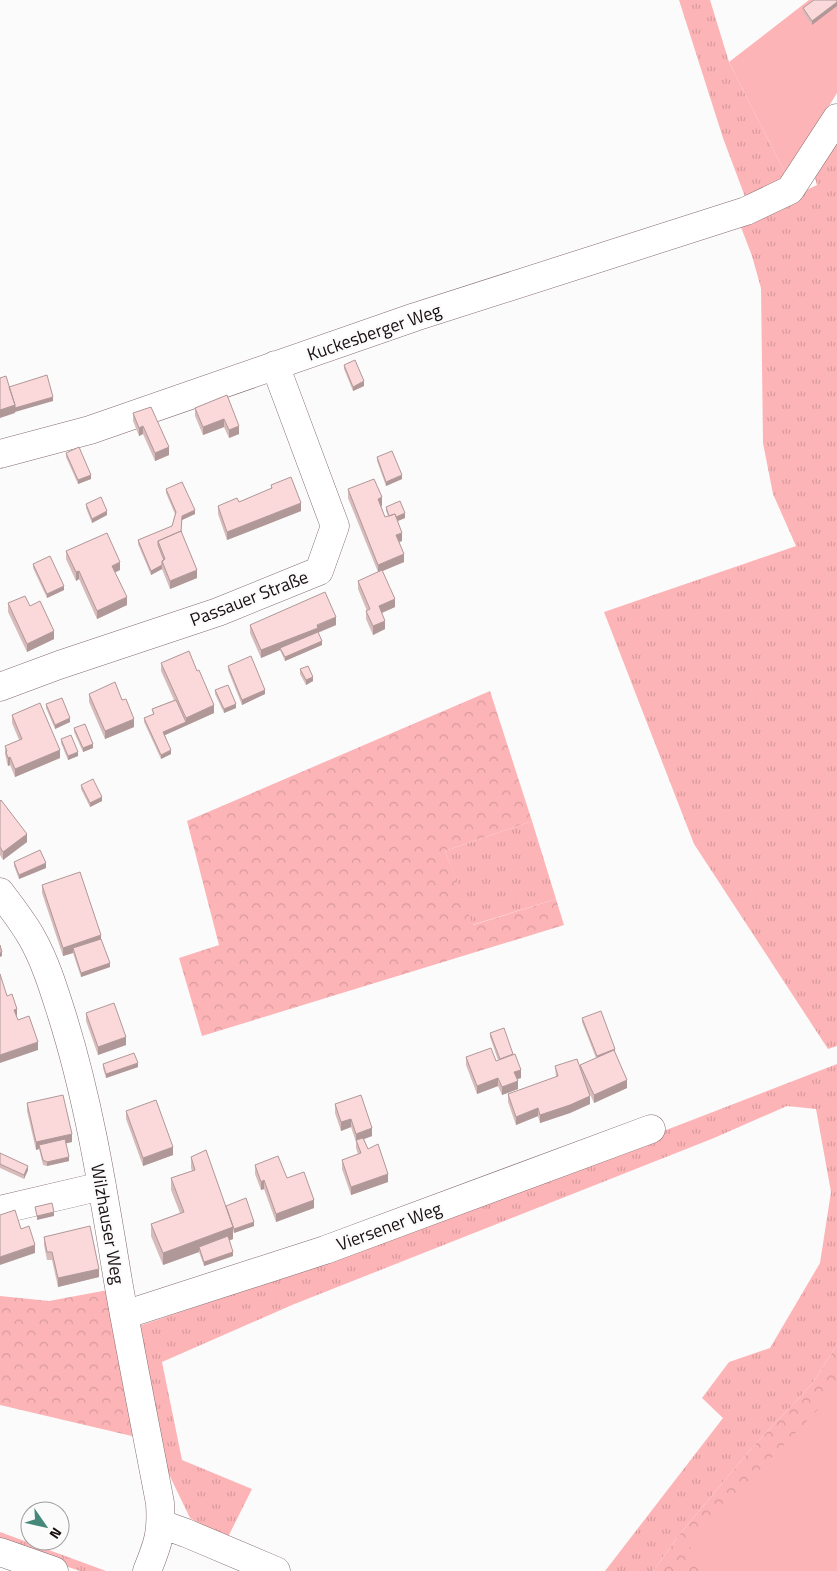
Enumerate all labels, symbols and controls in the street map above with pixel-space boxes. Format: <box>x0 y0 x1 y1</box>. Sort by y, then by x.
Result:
street label: Kuckesberger Weg <box>303 296 445 368</box>
street label: Passauer Straße <box>186 563 312 633</box>
street label: Wilzhauser Weg <box>84 1162 132 1286</box>
street label: Viersener Weg <box>333 1194 445 1258</box>
north arrow <box>20 1501 70 1551</box>
text: N <box>45 1524 68 1543</box>

